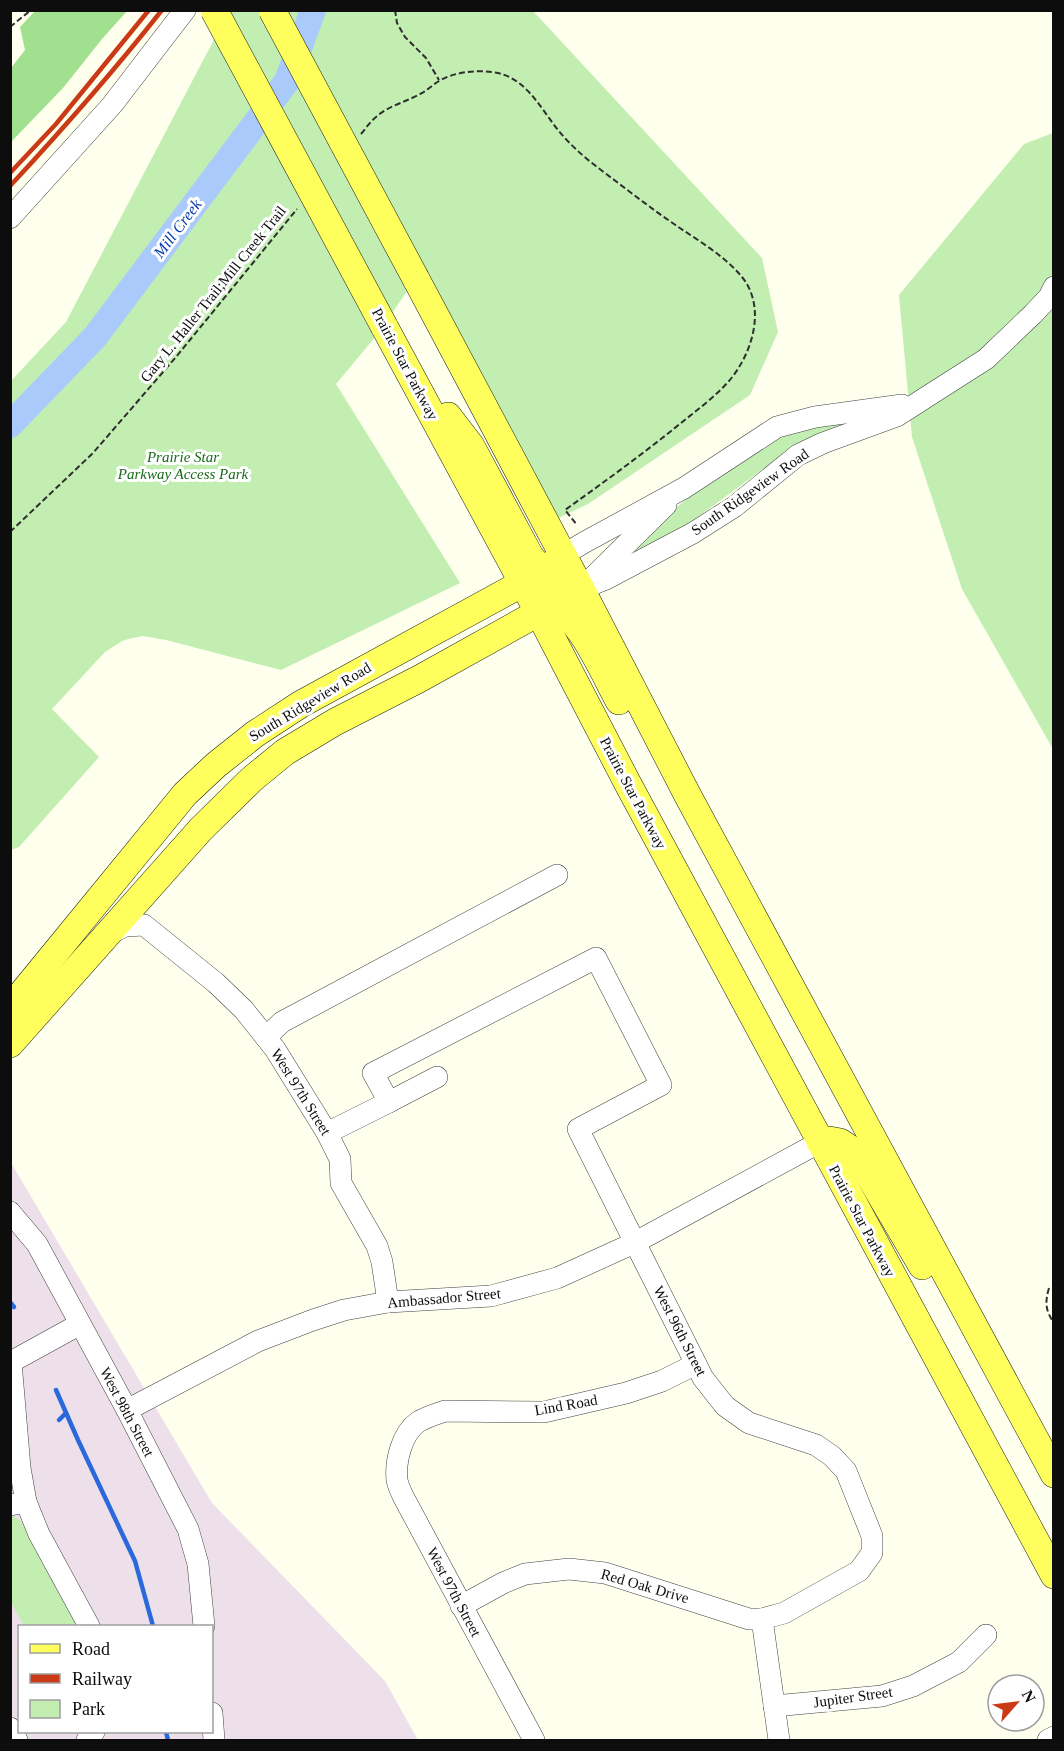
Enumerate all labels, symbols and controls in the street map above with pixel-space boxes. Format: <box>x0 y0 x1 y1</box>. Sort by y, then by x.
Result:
water label: Mill Creek <box>149 195 205 261</box>
street label: Gary L. Haller Trail;Mill Creek Trail <box>137 203 289 385</box>
street label: Prairie Star Parkway <box>369 305 441 423</box>
street label: South Ridgeview Road <box>688 445 812 538</box>
park label: Prairie Star Parkway Access Park <box>117 449 249 482</box>
street label: South Ridgeview Road <box>246 659 374 745</box>
street label: Prairie Star Parkway <box>597 734 669 852</box>
street label: West 97th Street <box>268 1046 334 1139</box>
street label: Prairie Star Parkway <box>826 1162 898 1280</box>
street label: West 96th Street <box>650 1283 710 1379</box>
street label: Ambassador Street <box>387 1285 502 1311</box>
street label: West 98th Street <box>97 1365 158 1460</box>
street label: Lind Road <box>533 1392 599 1418</box>
street label: West 97th Street <box>424 1545 485 1640</box>
street label: Red Oak Drive <box>599 1566 691 1606</box>
legend <box>18 1625 213 1733</box>
text: Road <box>72 1639 110 1659</box>
text: Railway <box>72 1669 132 1689</box>
north arrow <box>986 1673 1046 1733</box>
street label: Jupiter Street <box>812 1683 894 1710</box>
text: N <box>1019 1687 1039 1706</box>
text: Park <box>72 1699 105 1719</box>

